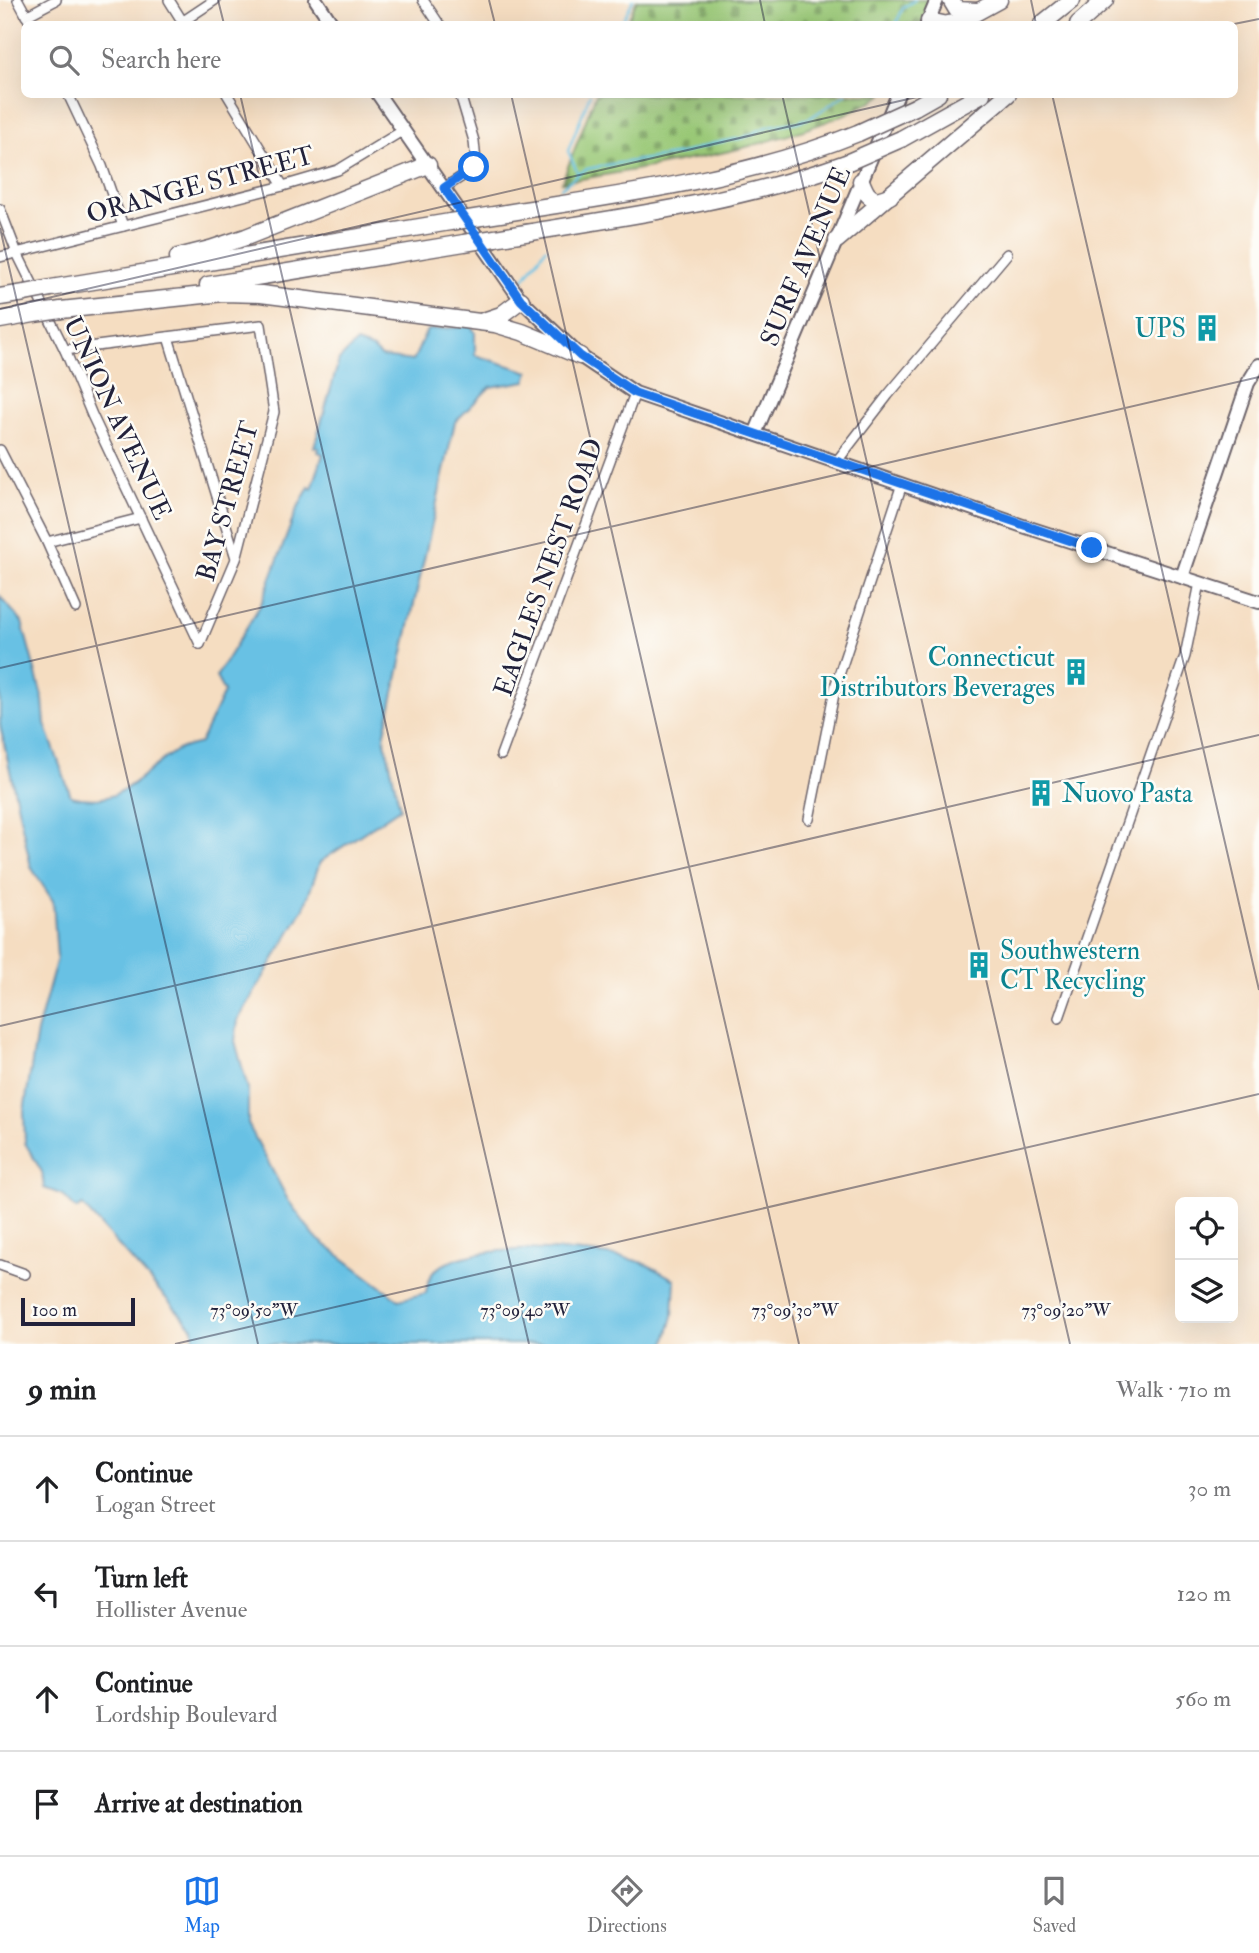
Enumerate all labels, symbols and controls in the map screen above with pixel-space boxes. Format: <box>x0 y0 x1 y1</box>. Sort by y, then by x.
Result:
search box <box>21 21 1238 98</box>
icon: search <box>45 41 83 79</box>
text: Search here <box>101 44 221 76</box>
street label: ORANGE STREET <box>83 139 317 231</box>
route start <box>458 151 489 182</box>
street label: SURF AVENUE <box>754 162 858 351</box>
street label: UNION AVENUE <box>56 312 178 525</box>
place label: UPS <box>1135 313 1186 345</box>
building icon: UPS <box>1192 313 1222 343</box>
street label: BAY STREET <box>190 417 266 585</box>
street label: EAGLES NEST ROAD <box>487 434 611 701</box>
route end <box>1076 532 1107 563</box>
place label: Connecticut Distributors Beverages <box>819 642 1055 704</box>
building icon: Connecticut Distributors Beverages <box>1061 657 1091 687</box>
building icon: Nuovo Pasta <box>1026 778 1056 808</box>
place label: Nuovo Pasta <box>1062 778 1193 810</box>
place label: Southwestern CT Recycling <box>1000 935 1146 997</box>
building icon: Southwestern CT Recycling <box>964 950 994 980</box>
map controls <box>1175 1197 1238 1323</box>
button: locate <box>1175 1197 1238 1260</box>
button: layers <box>1175 1260 1238 1323</box>
scale bar <box>21 1295 135 1327</box>
text: 100 m <box>32 1298 77 1322</box>
text: 73°09'50"W <box>210 1299 299 1322</box>
text: 73°09'40"W <box>480 1299 571 1322</box>
text: 73°09'30"W <box>752 1299 839 1322</box>
text: 73°09'20"W <box>1021 1299 1111 1322</box>
text: 9 min <box>28 1371 96 1408</box>
text: Walk · 710 m <box>1116 1375 1231 1404</box>
text: Continue <box>95 1458 193 1490</box>
icon: ahead <box>28 1470 66 1508</box>
text: 30 m <box>1188 1474 1231 1503</box>
text: Logan Street <box>95 1490 216 1519</box>
text: Turn left <box>95 1563 188 1595</box>
icon: left <box>28 1575 66 1613</box>
text: 120 m <box>1177 1579 1231 1608</box>
text: Hollister Avenue <box>95 1595 247 1624</box>
text: Continue <box>95 1668 193 1700</box>
icon: ahead <box>28 1680 66 1718</box>
text: 560 m <box>1175 1684 1231 1713</box>
text: Lordship Boulevard <box>95 1700 277 1729</box>
icon: arrive <box>28 1785 66 1823</box>
text: Arrive at destination <box>95 1788 303 1820</box>
tab: Map <box>183 1872 221 1938</box>
tab: Directions <box>587 1872 667 1938</box>
tab: Saved <box>1033 1872 1076 1938</box>

